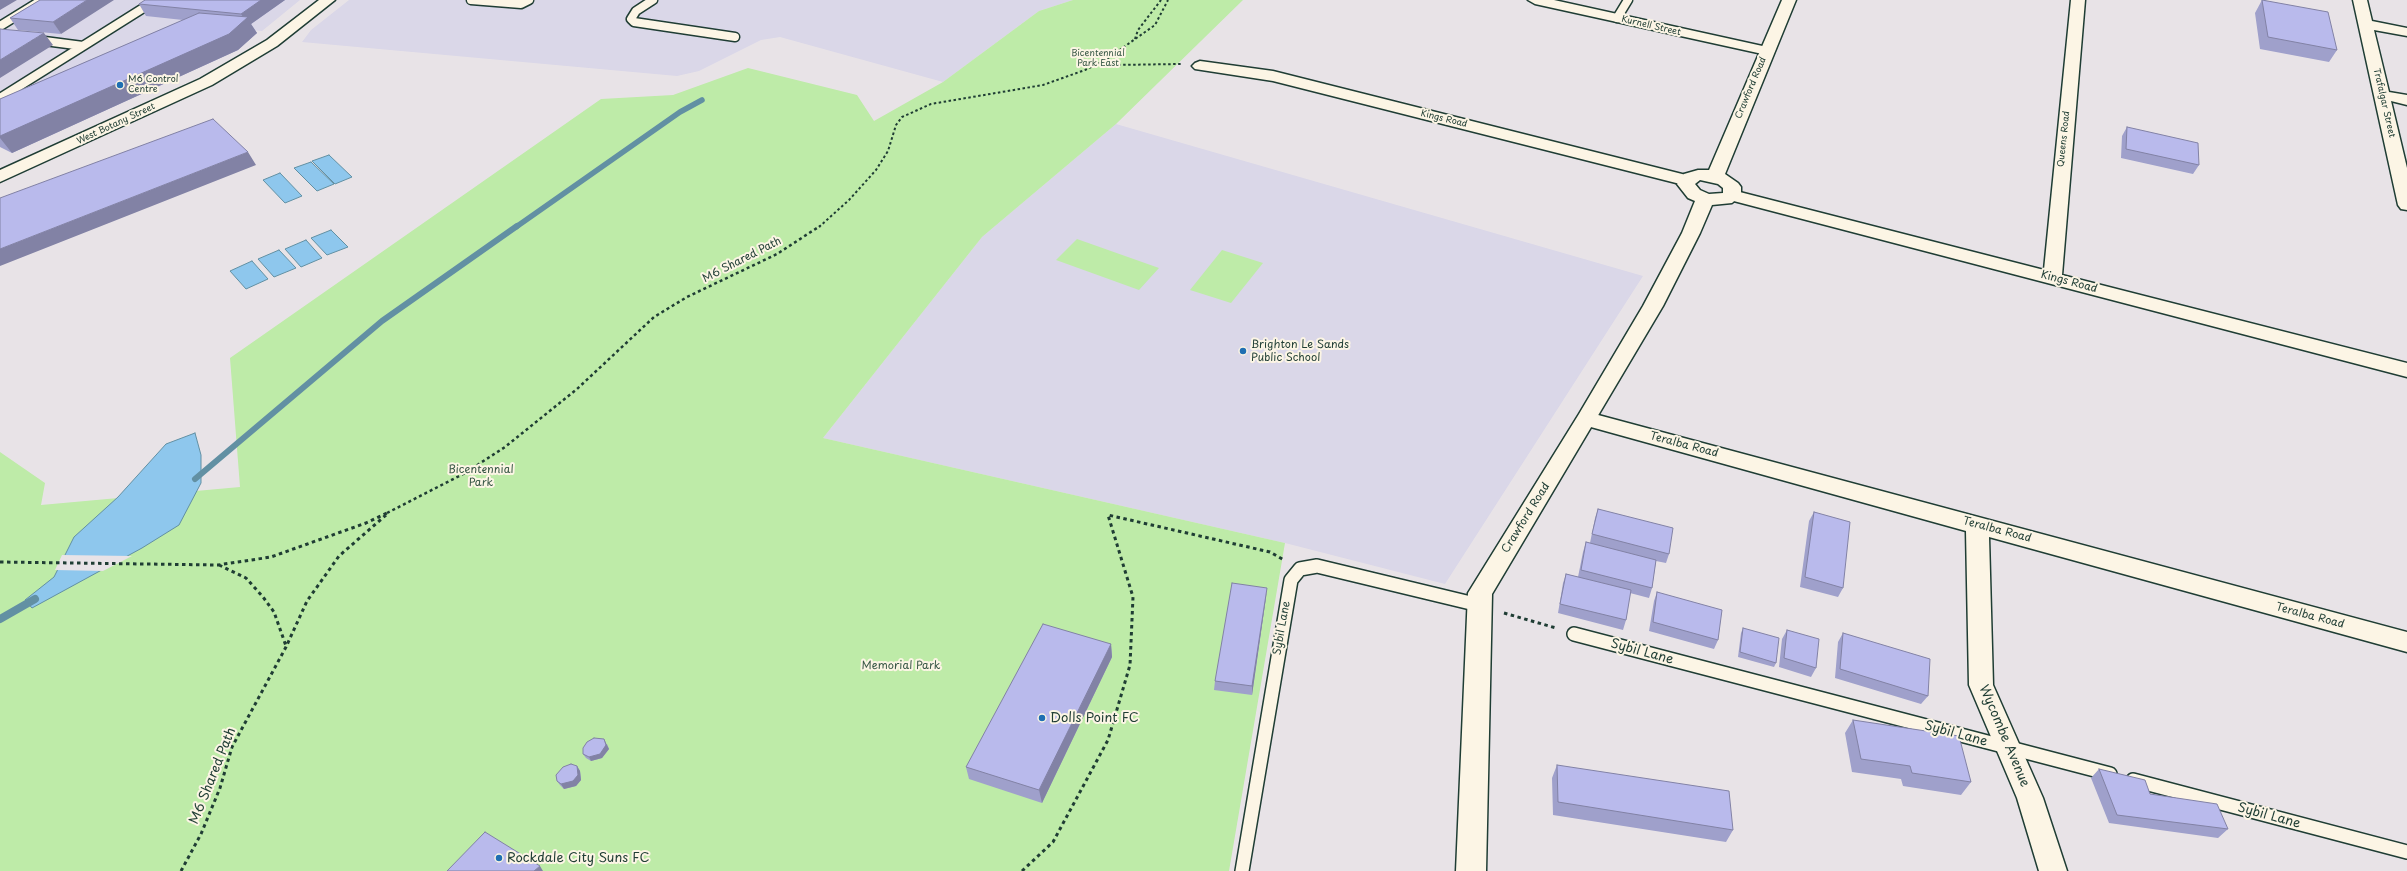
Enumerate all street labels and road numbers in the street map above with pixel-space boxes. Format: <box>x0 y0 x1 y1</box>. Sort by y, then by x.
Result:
street label: Kurnell Street <box>1620 14 1682 38</box>
street label: Crawford Road <box>1733 56 1769 120</box>
street label: Trafalgar Street <box>2371 67 2397 139</box>
street label: West Botany Street <box>75 101 157 147</box>
street label: Kings Road <box>1420 108 1468 130</box>
street label: Queens Road <box>2056 110 2072 168</box>
street label: M6 Shared Path <box>700 234 784 286</box>
street label: Kings Road <box>2039 268 2099 296</box>
street label: Teralba Road <box>1648 430 1720 460</box>
street label: Crawford Road <box>1499 480 1553 556</box>
street label: Teralba Road <box>1961 515 2033 545</box>
street label: Sybil Lane <box>1271 600 1293 656</box>
street label: Teralba Road <box>2274 601 2346 631</box>
street label: Sybil Lane <box>1609 636 1675 668</box>
street label: Wycombe Avenue <box>1975 683 2033 789</box>
street label: Sybil Lane <box>1923 718 1989 750</box>
street label: M6 Shared Path <box>187 726 239 826</box>
street label: Sybil Lane <box>2236 800 2302 832</box>

